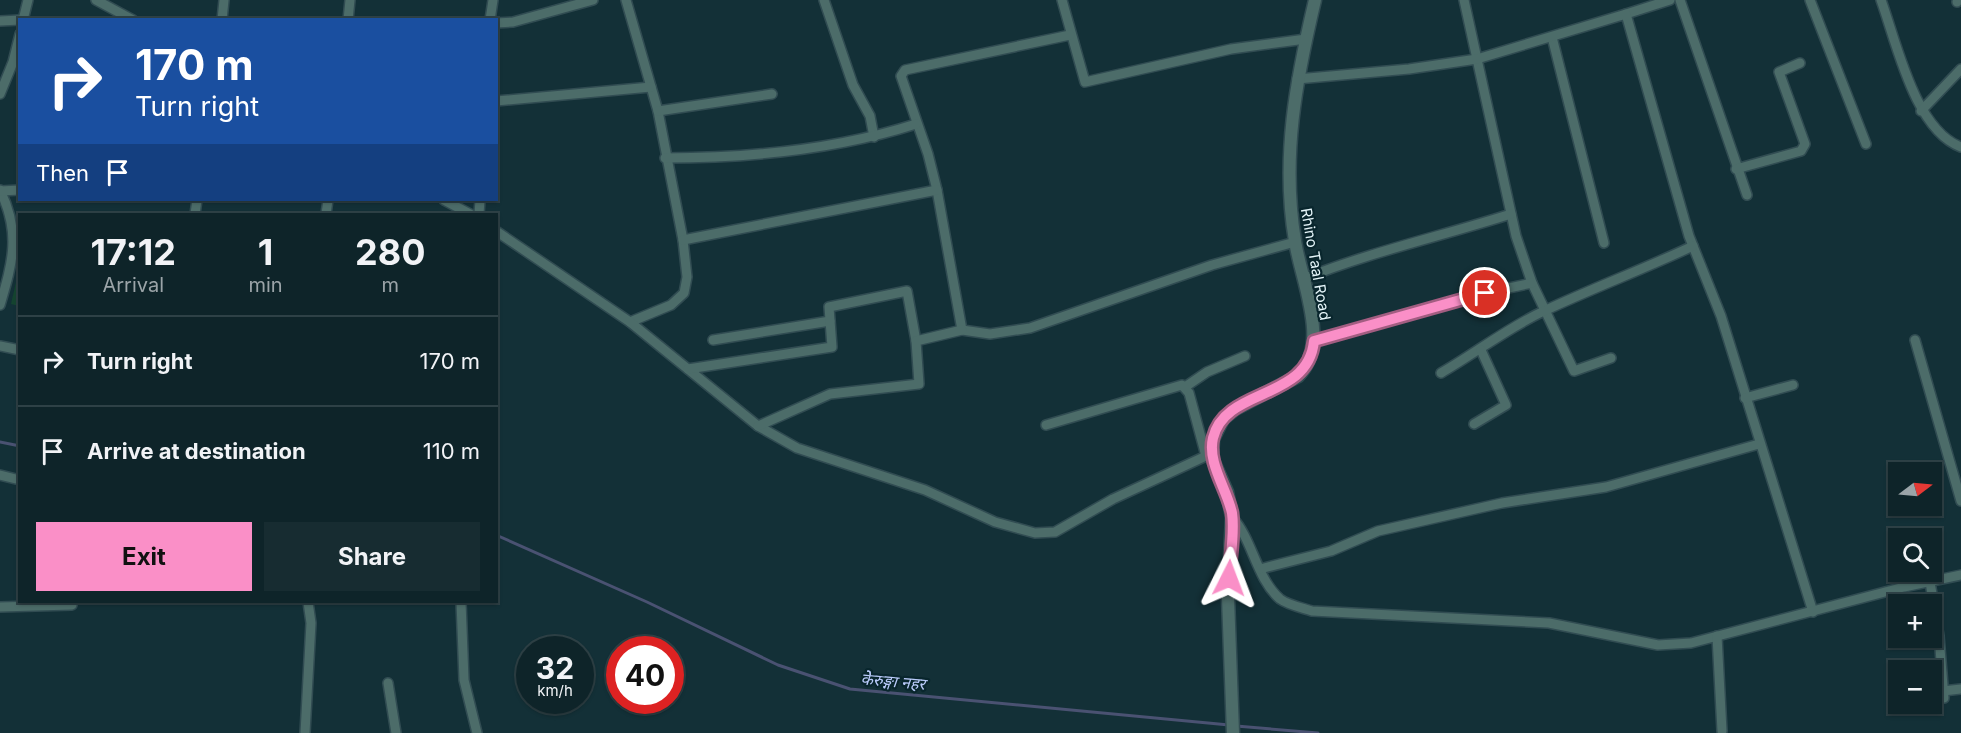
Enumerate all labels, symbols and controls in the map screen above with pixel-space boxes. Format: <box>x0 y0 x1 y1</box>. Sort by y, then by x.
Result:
text: 170 m <box>135 39 253 90</box>
icon: right <box>36 42 114 120</box>
text: Turn right <box>135 90 259 123</box>
icon: arrive <box>101 156 134 189</box>
text: Then <box>36 160 89 186</box>
street label: Rhino Taal Road <box>1297 206 1335 322</box>
text: 17:12 <box>90 230 176 274</box>
text: 1 <box>258 230 273 274</box>
text: 280 <box>355 230 426 274</box>
pin <box>1459 267 1510 318</box>
text: Arrival <box>102 273 164 297</box>
text: min <box>248 273 283 297</box>
text: m <box>382 273 399 297</box>
icon: arrive <box>1468 276 1501 309</box>
icon: right <box>36 345 69 378</box>
text: Turn right <box>87 348 193 374</box>
text: 170 m <box>420 348 480 374</box>
icon: arrive <box>36 435 69 468</box>
text: Arrive at destination <box>87 438 306 464</box>
text: 110 m <box>423 438 480 464</box>
north arrow <box>1888 462 1942 516</box>
map controls <box>1888 462 1942 714</box>
button: Exit <box>36 522 252 591</box>
button: Share <box>264 522 480 591</box>
button: search <box>1888 528 1942 582</box>
position arrow <box>1197 546 1261 610</box>
button: + <box>1888 594 1942 648</box>
speed limit sign: 40 <box>606 636 684 714</box>
text: 32 <box>536 650 574 686</box>
button: − <box>1888 660 1942 714</box>
water label: केेरुङ्गा नहर <box>860 668 929 694</box>
text: km/h <box>537 681 573 700</box>

